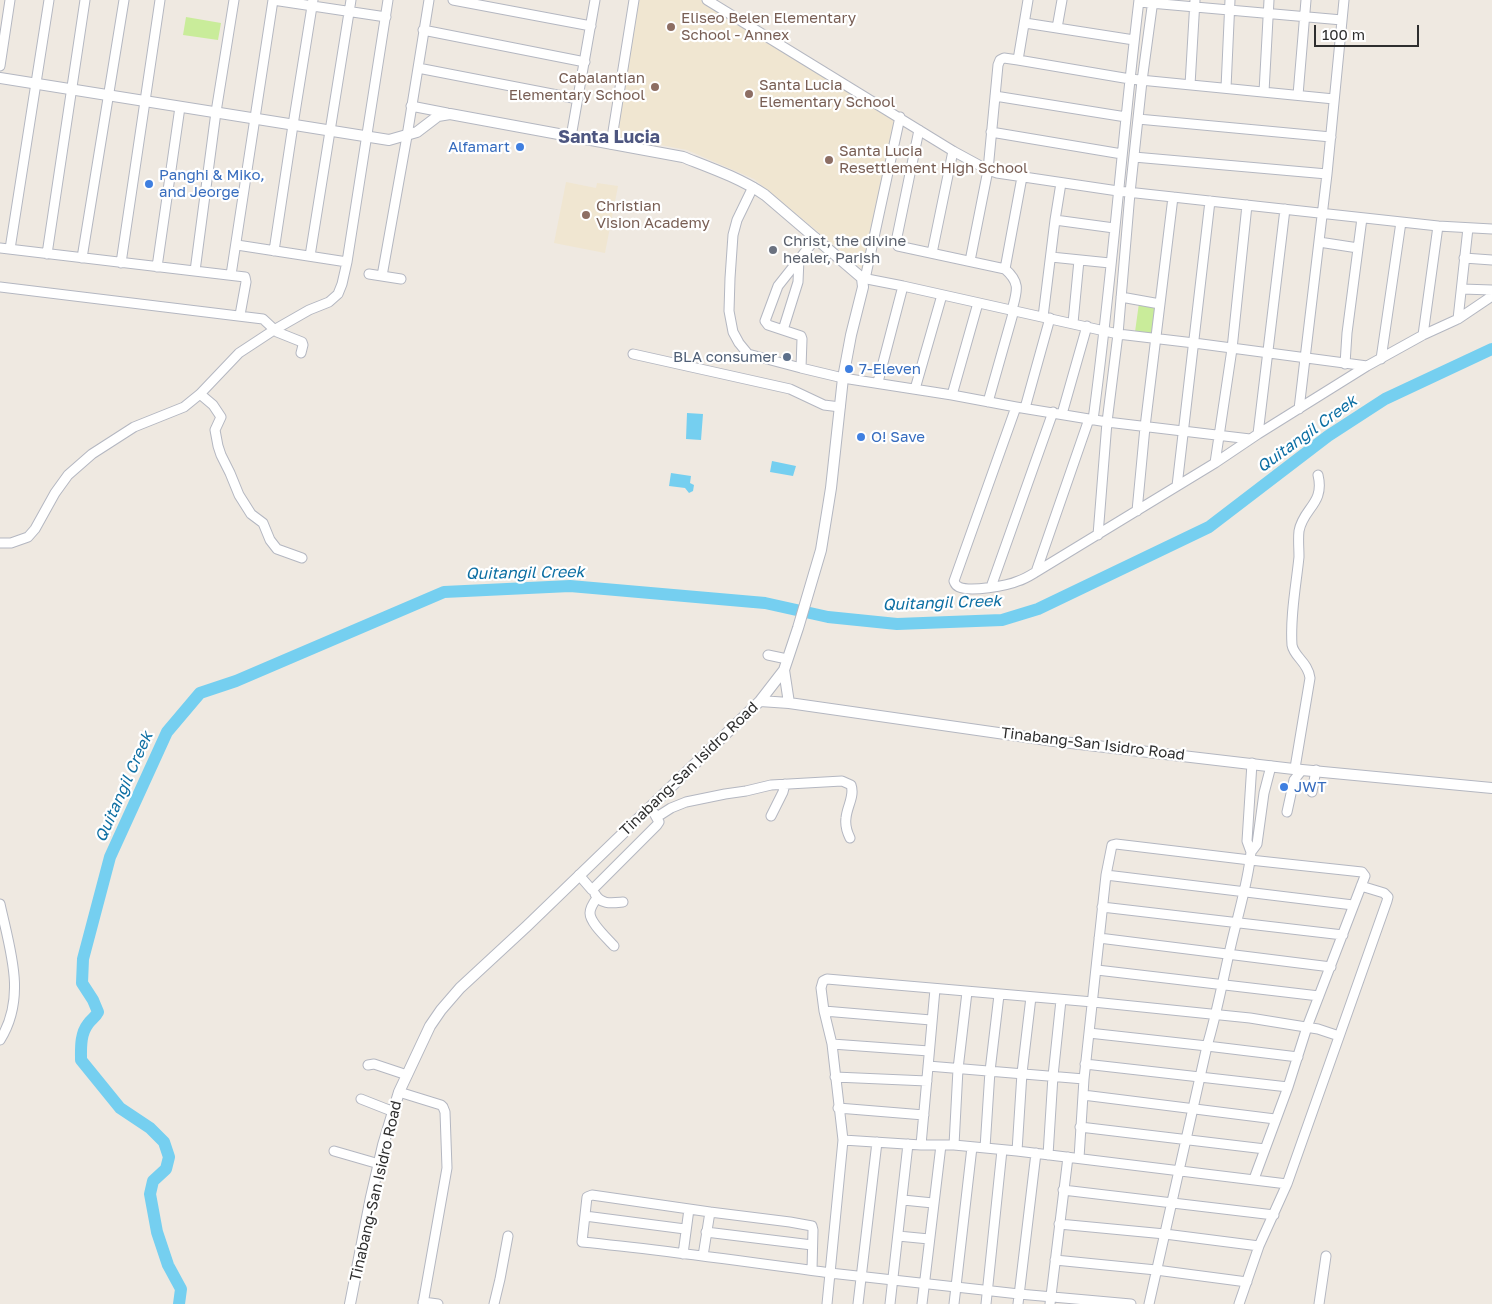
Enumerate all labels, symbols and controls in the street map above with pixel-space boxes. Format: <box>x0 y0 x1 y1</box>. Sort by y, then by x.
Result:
place label: Eliseo Belen Elementary School - Annex <box>681 9 856 44</box>
scale bar <box>1317 15 1422 47</box>
marker: Eliseo Belen Elementary School - Annex <box>665 21 677 33</box>
text: 100 m <box>1322 25 1365 43</box>
place label: Cabalantian Elementary School <box>509 69 645 104</box>
place label: Santa Lucia Elementary School <box>759 76 895 111</box>
marker: Cabalantian Elementary School <box>649 81 661 93</box>
marker: Santa Lucia Elementary School <box>743 88 755 100</box>
district label: Santa Lucia <box>558 126 660 148</box>
place label: Alfamart <box>448 138 510 156</box>
marker: Alfamart <box>514 141 526 153</box>
place label: Santa Lucia Resettlement High School <box>839 142 1028 177</box>
marker: Santa Lucia Resettlement High School <box>823 154 835 166</box>
place label: Panghi & Miko, and Jeorge <box>159 166 265 201</box>
marker: Panghi & Miko, and Jeorge <box>143 178 155 190</box>
place label: Christian Vision Academy <box>596 197 710 232</box>
marker: Christian Vision Academy <box>580 209 592 221</box>
place label: Christ, the divine healer, Parish <box>783 232 906 267</box>
marker: Christ, the divine healer, Parish <box>767 244 779 256</box>
place label: BLA consumer <box>673 348 777 366</box>
marker: BLA consumer <box>781 351 793 363</box>
place label: 7-Eleven <box>859 360 921 378</box>
marker: 7-Eleven <box>843 363 855 375</box>
water label: Quitangil Creek <box>1253 391 1361 477</box>
place label: O! Save <box>871 428 925 446</box>
marker: O! Save <box>855 431 867 443</box>
water label: Quitangil Creek <box>465 562 585 584</box>
water label: Quitangil Creek <box>882 591 1002 615</box>
street label: Tinabang-San Isidro Road <box>616 698 762 840</box>
street label: Tinabang-San Isidro Road <box>1000 724 1186 764</box>
water label: Quitangil Creek <box>91 729 157 845</box>
place label: JWT <box>1294 778 1326 796</box>
marker: JWT <box>1278 781 1290 793</box>
street label: Tinabang-San Isidro Road <box>346 1099 406 1283</box>

